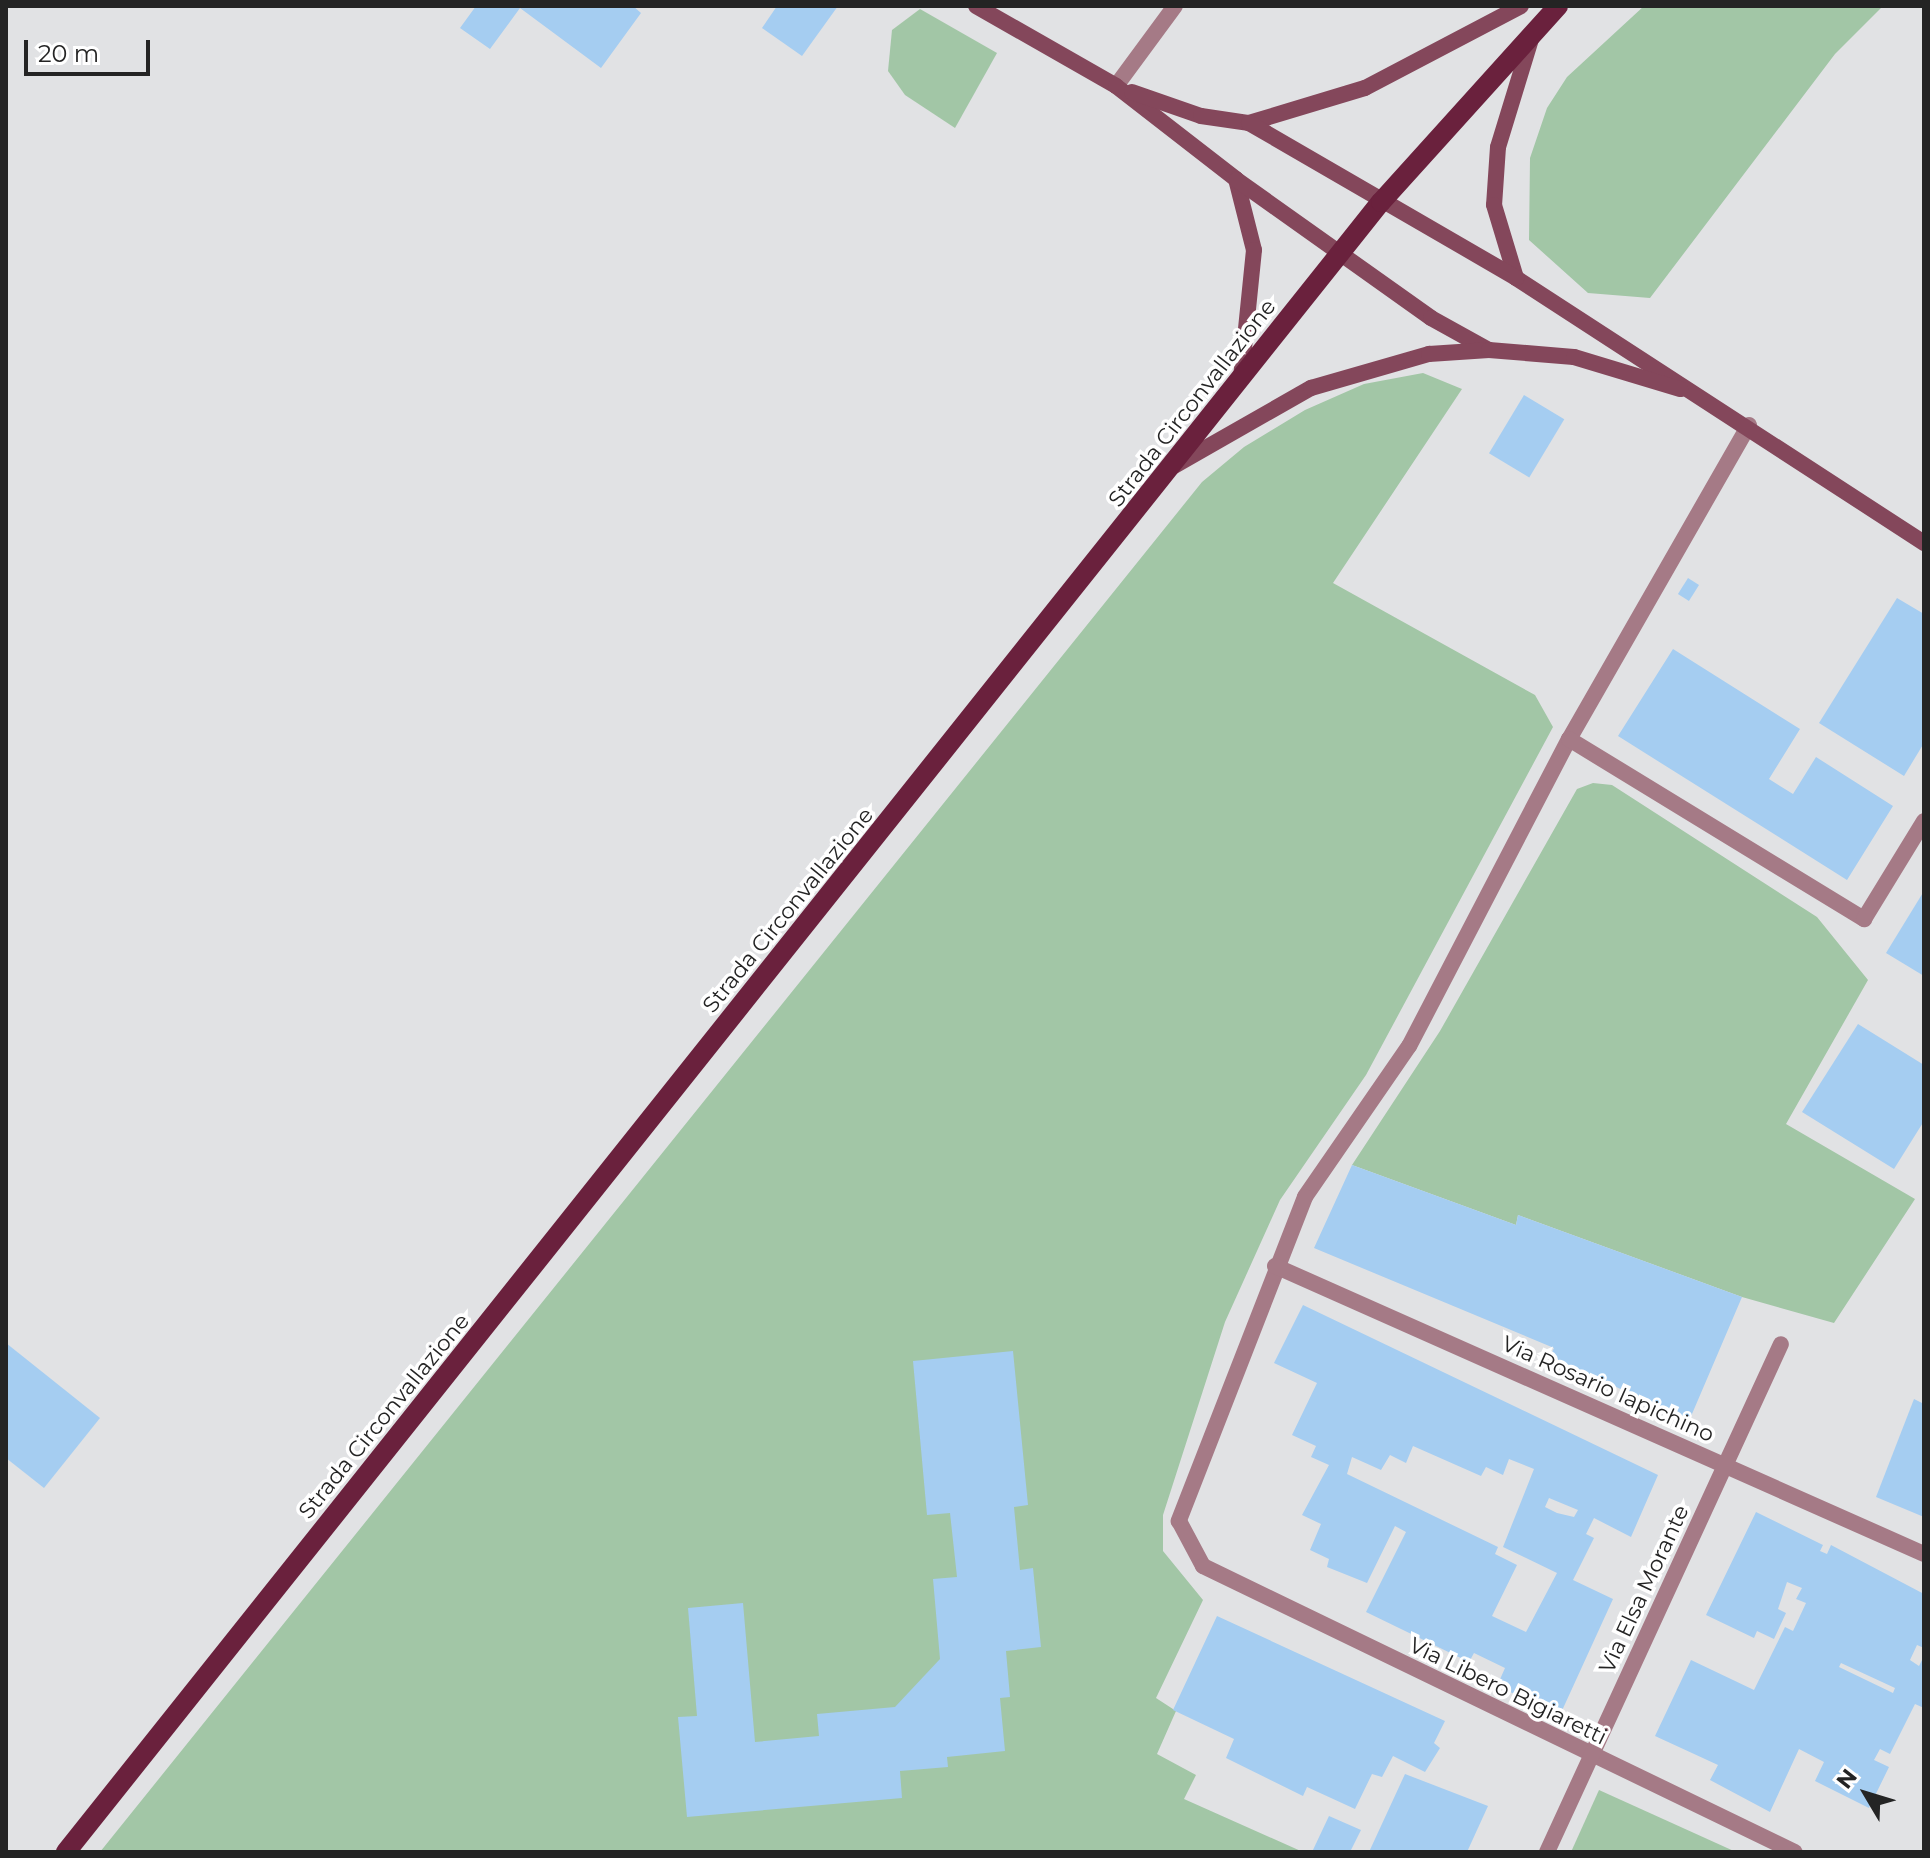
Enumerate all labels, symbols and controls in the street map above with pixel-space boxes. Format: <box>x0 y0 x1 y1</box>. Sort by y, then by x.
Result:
scale bar <box>28 24 154 74</box>
text: 20 m <box>38 39 99 68</box>
street label: Strada Circonvallazione <box>1103 294 1281 512</box>
street label: Strada Circonvallazione <box>697 802 879 1018</box>
street label: Strada Circonvallazione <box>293 1308 475 1524</box>
street label: Via Rosario Iapichino <box>1498 1330 1718 1448</box>
street label: Via Elsa Morante <box>1594 1501 1694 1677</box>
street label: Via Libero Bigiaretti <box>1405 1632 1611 1750</box>
north arrow <box>1826 1754 1906 1834</box>
text: N <box>1831 1764 1863 1794</box>

